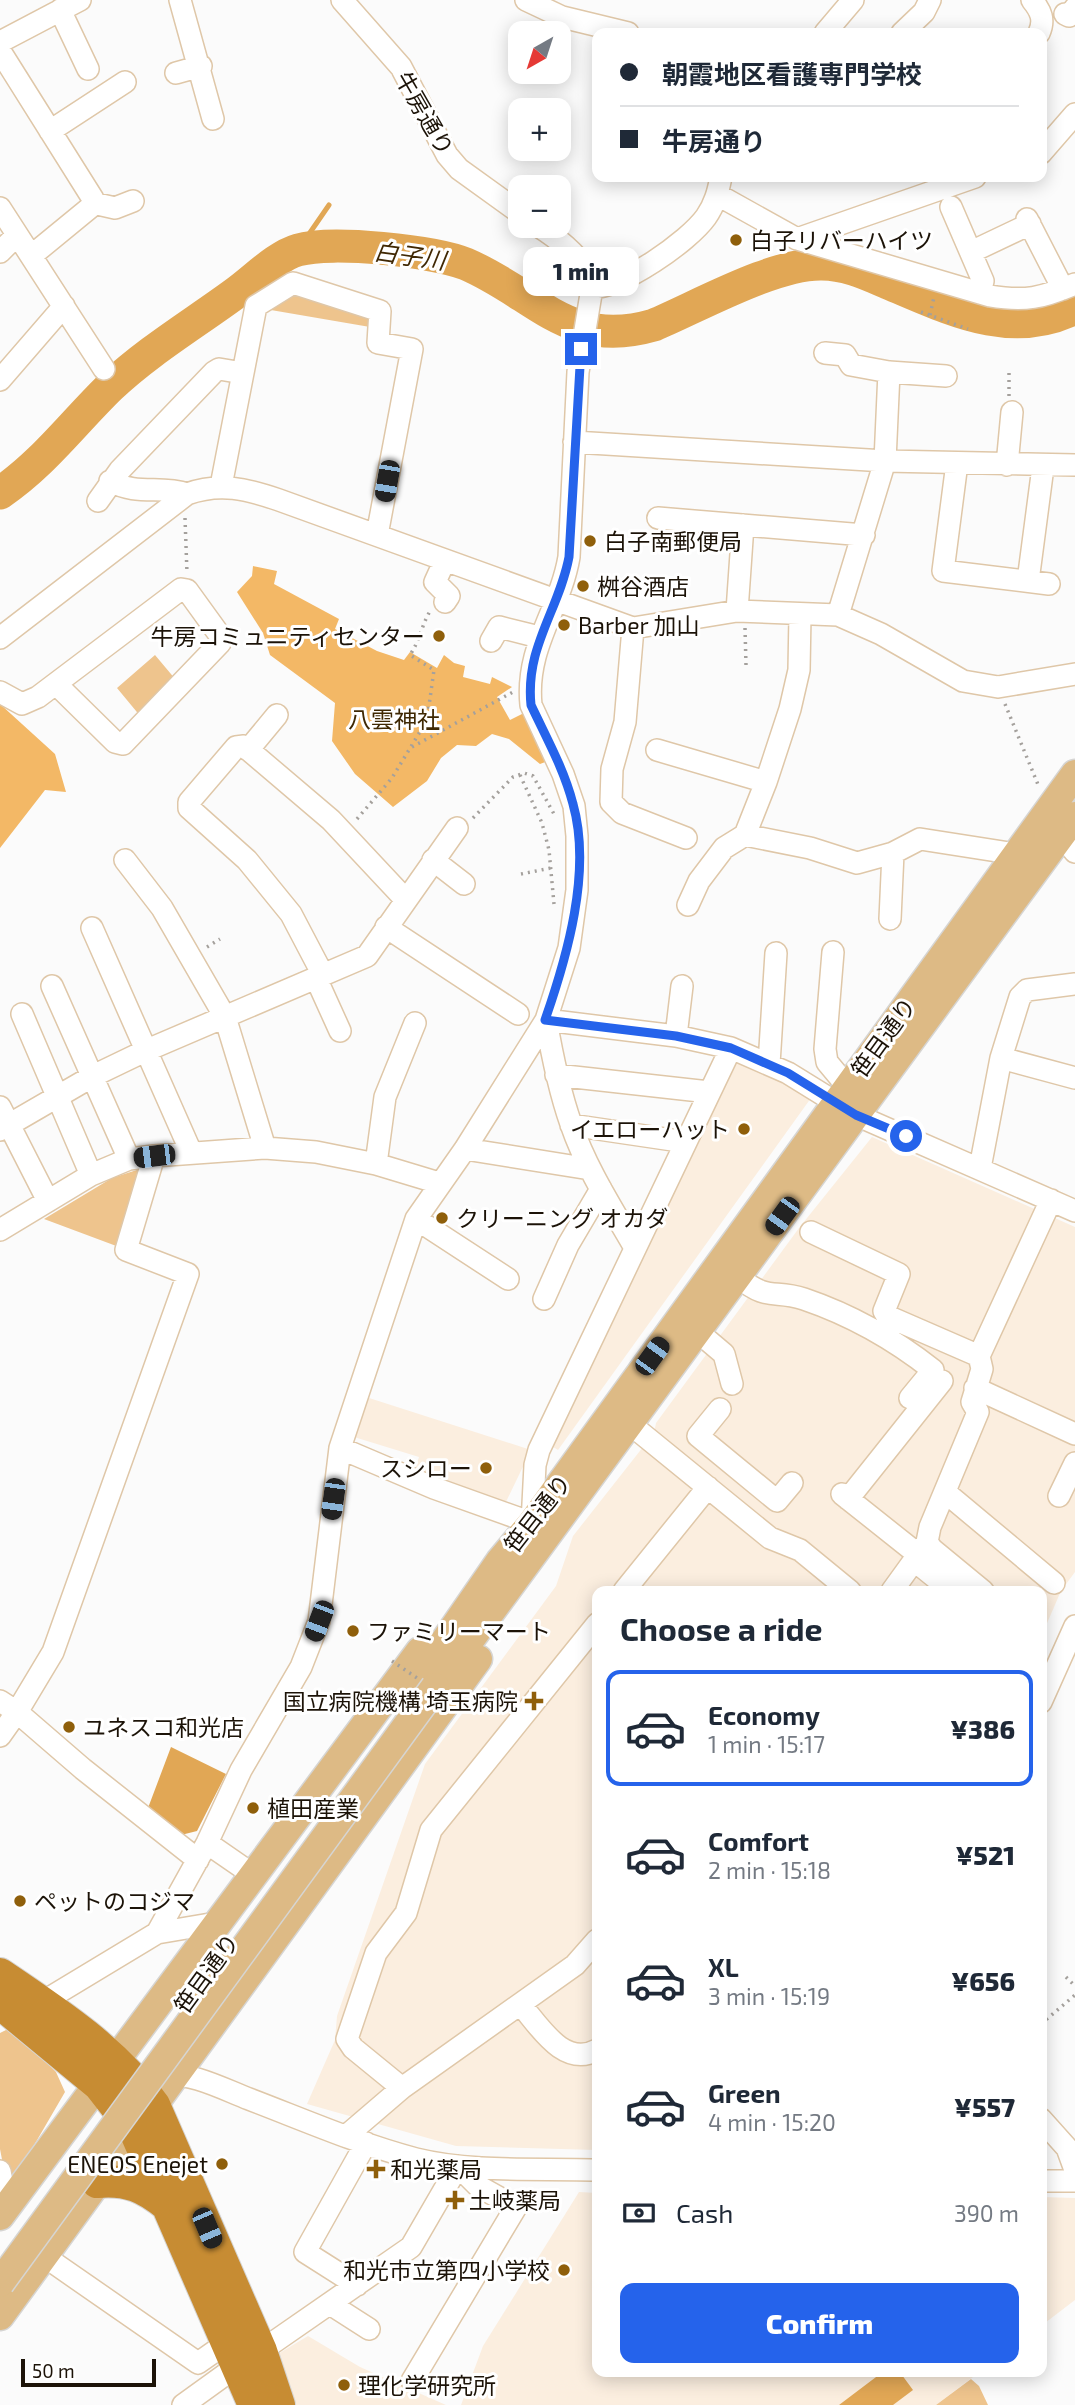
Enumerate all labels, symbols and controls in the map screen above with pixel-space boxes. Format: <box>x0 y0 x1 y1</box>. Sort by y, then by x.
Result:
north arrow <box>508 21 570 84</box>
map controls <box>508 21 571 238</box>
text: 朝霞地区看護専門学校 <box>662 58 922 89</box>
street label: 牛房通り <box>390 66 460 160</box>
button: + <box>508 98 571 161</box>
text: 牛房通り <box>662 125 766 156</box>
button: − <box>508 175 571 238</box>
place label: 白子リバーハイツ <box>750 226 933 254</box>
marker: 白子リバーハイツ <box>728 232 744 248</box>
water label: 白子川 <box>372 236 451 275</box>
callout: 1 min <box>523 247 639 296</box>
text: 1 min <box>553 257 609 285</box>
route end <box>565 333 597 365</box>
car <box>374 458 401 504</box>
place label: 白子南郵便局 <box>604 527 742 555</box>
marker: 白子南郵便局 <box>582 533 598 549</box>
place label: 桝谷酒店 <box>597 572 689 600</box>
marker: 桝谷酒店 <box>575 578 591 594</box>
place label: Barber 加山 <box>578 611 699 639</box>
marker: Barber 加山 <box>556 617 572 633</box>
place label: 牛房コミュニティセンター <box>150 622 425 650</box>
marker: 牛房コミュニティセンター <box>431 628 447 644</box>
park label: 八雲神社 <box>348 705 440 733</box>
street label: 笹目通り <box>845 992 921 1082</box>
place label: イエローハット <box>570 1115 730 1143</box>
route start <box>890 1120 922 1152</box>
marker: イエローハット <box>736 1121 752 1137</box>
car <box>132 1143 177 1169</box>
car <box>762 1193 803 1239</box>
place label: クリーニング オカダ <box>456 1204 668 1232</box>
marker: クリーニング オカダ <box>434 1210 450 1226</box>
car <box>632 1333 673 1379</box>
place label: スシロー <box>380 1454 472 1482</box>
marker: スシロー <box>478 1460 494 1476</box>
street label: 笹目通り <box>498 1468 576 1558</box>
car <box>320 1477 347 1521</box>
car <box>302 1598 337 1644</box>
text: Choose a ride <box>620 1609 823 1647</box>
place label: ファミリーマート <box>367 1617 551 1645</box>
marker: ファミリーマート <box>345 1623 361 1639</box>
place label: 国立病院機構 埼玉病院 <box>283 1687 518 1715</box>
marker: 国立病院機構 埼玉病院 <box>524 1691 544 1711</box>
icon: car <box>624 1697 687 1760</box>
text: Economy <box>708 1699 820 1730</box>
place label: ユネスコ和光店 <box>83 1713 244 1741</box>
text: ¥386 <box>950 1713 1015 1744</box>
marker: ユネスコ和光店 <box>61 1719 77 1735</box>
text: 1 min · 15:17 <box>708 1730 825 1758</box>
place label: 植田産業 <box>267 1794 359 1822</box>
marker: 植田産業 <box>245 1800 261 1816</box>
icon: car <box>624 1823 687 1886</box>
text: Comfort <box>708 1825 809 1856</box>
text: ¥521 <box>955 1839 1015 1870</box>
text: 2 min · 15:18 <box>708 1856 831 1884</box>
place label: ペットのコジマ <box>34 1887 195 1915</box>
marker: ペットのコジマ <box>12 1893 28 1909</box>
street label: 笹目通り <box>168 1928 244 2018</box>
icon: car <box>624 1949 687 2012</box>
text: XL <box>708 1951 739 1982</box>
text: ¥656 <box>951 1965 1015 1996</box>
text: 3 min · 15:19 <box>708 1982 830 2010</box>
icon: car <box>624 2075 687 2138</box>
text: Green <box>708 2077 781 2108</box>
text: ¥557 <box>954 2091 1015 2122</box>
text: 4 min · 15:20 <box>708 2108 836 2136</box>
place label: ENEOS Enejet <box>67 2150 208 2178</box>
place label: 和光薬局 <box>390 2155 482 2183</box>
marker: ENEOS Enejet <box>214 2156 230 2172</box>
marker: 和光薬局 <box>368 2161 384 2177</box>
place label: 土岐薬局 <box>469 2186 561 2214</box>
marker: 土岐薬局 <box>447 2192 463 2208</box>
icon: cash <box>620 2194 658 2232</box>
text: Cash <box>676 2197 733 2228</box>
text: 390 m <box>954 2199 1019 2227</box>
car <box>190 2205 225 2251</box>
place label: 和光市立第四小学校 <box>343 2256 550 2284</box>
marker: 和光市立第四小学校 <box>556 2262 572 2278</box>
button: Confirm <box>620 2283 1019 2363</box>
scale bar <box>21 2356 156 2388</box>
text: 50 m <box>32 2359 75 2382</box>
place label: 理化学研究所 <box>358 2371 496 2399</box>
marker: 理化学研究所 <box>336 2377 352 2393</box>

